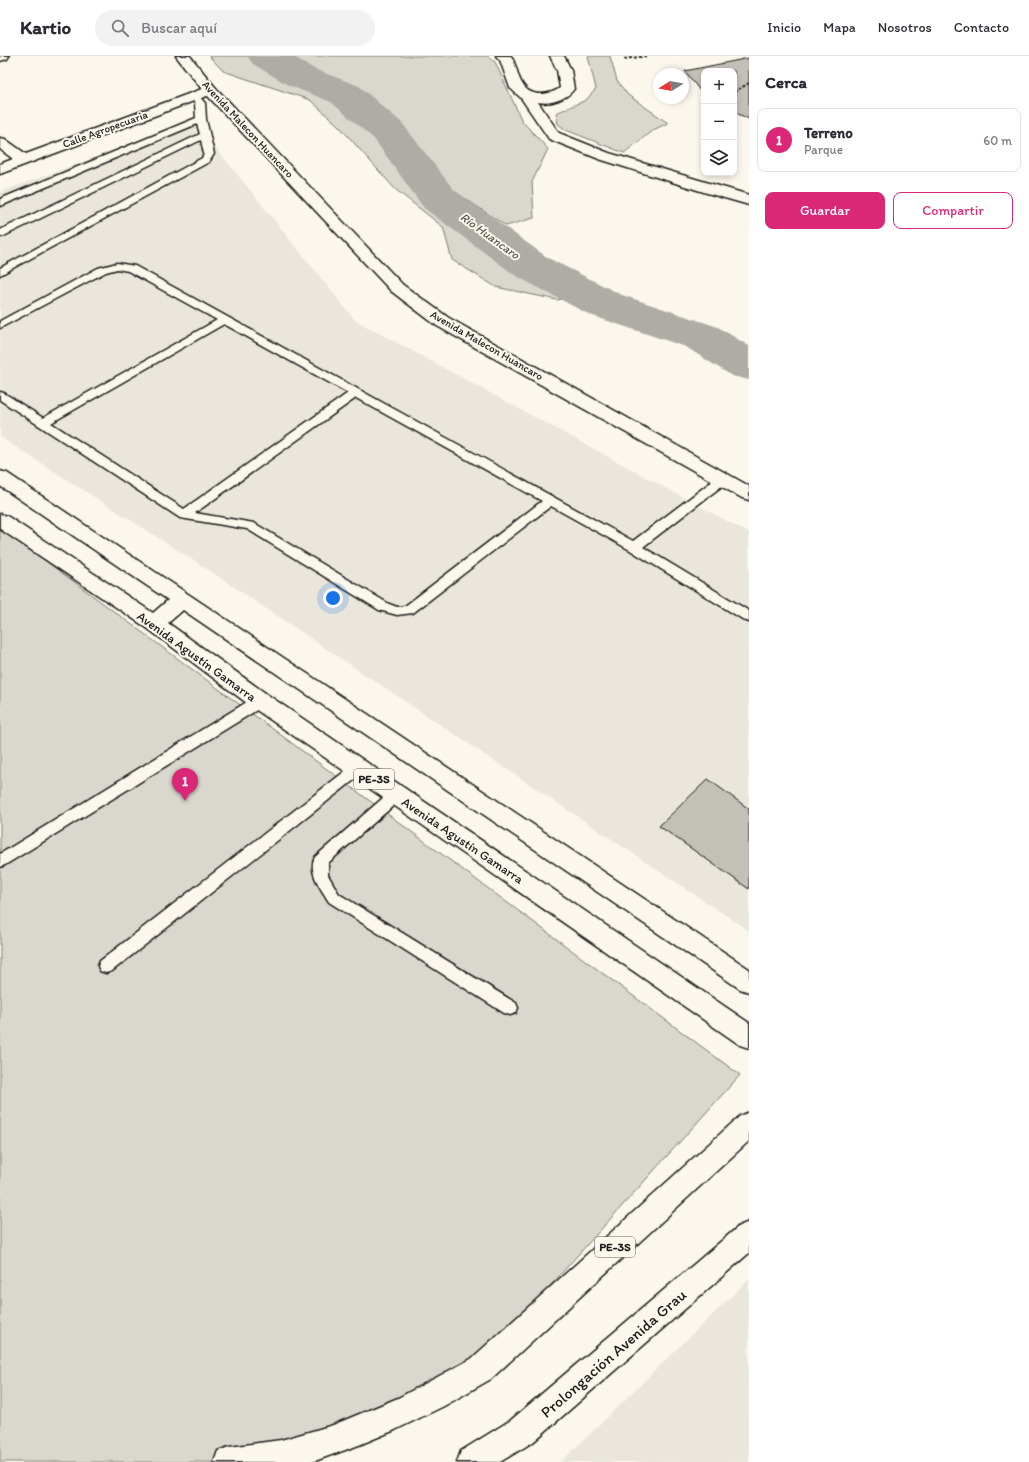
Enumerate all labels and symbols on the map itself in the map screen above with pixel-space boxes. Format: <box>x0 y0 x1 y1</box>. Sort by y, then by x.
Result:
north arrow <box>653 68 689 104</box>
street label: Avenida Malecon Huancaro <box>199 78 296 181</box>
street label: Calle Agropecuaria <box>61 108 150 151</box>
water label: Río Huancaro <box>458 210 523 263</box>
street label: Avenida Malecon Huancaro <box>428 308 546 383</box>
your location <box>323 588 343 608</box>
street label: Avenida Agustín Gamarra <box>134 608 259 705</box>
pin: 1 <box>172 768 198 801</box>
road number: PE-3S <box>354 769 394 789</box>
street label: Avenida Agustín Gamarra <box>399 794 527 887</box>
road number: PE-3S <box>595 1237 635 1257</box>
street label: Prolongación Avenida Grau <box>537 1285 690 1422</box>

